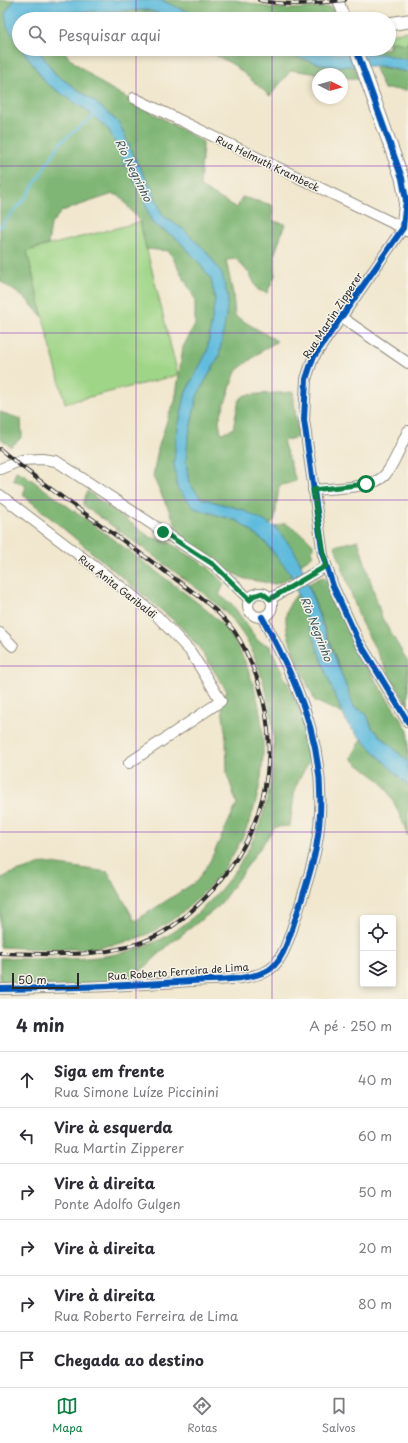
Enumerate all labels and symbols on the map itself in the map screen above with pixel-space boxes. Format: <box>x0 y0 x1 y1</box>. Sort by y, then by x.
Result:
north arrow <box>312 68 348 104</box>
street label: Rua Helmuth Krambeck <box>214 131 322 195</box>
water label: Rio Negrinho <box>111 136 157 205</box>
street label: Rua Martin Zipperer <box>299 268 366 361</box>
route start <box>357 475 375 493</box>
route end <box>154 523 172 541</box>
street label: Rua Anita Garibaldi <box>76 551 160 621</box>
water label: Rio Negrinho <box>297 594 337 665</box>
street label: Rua Roberto Ferreira de Lima <box>107 959 250 983</box>
scale bar <box>12 971 79 990</box>

